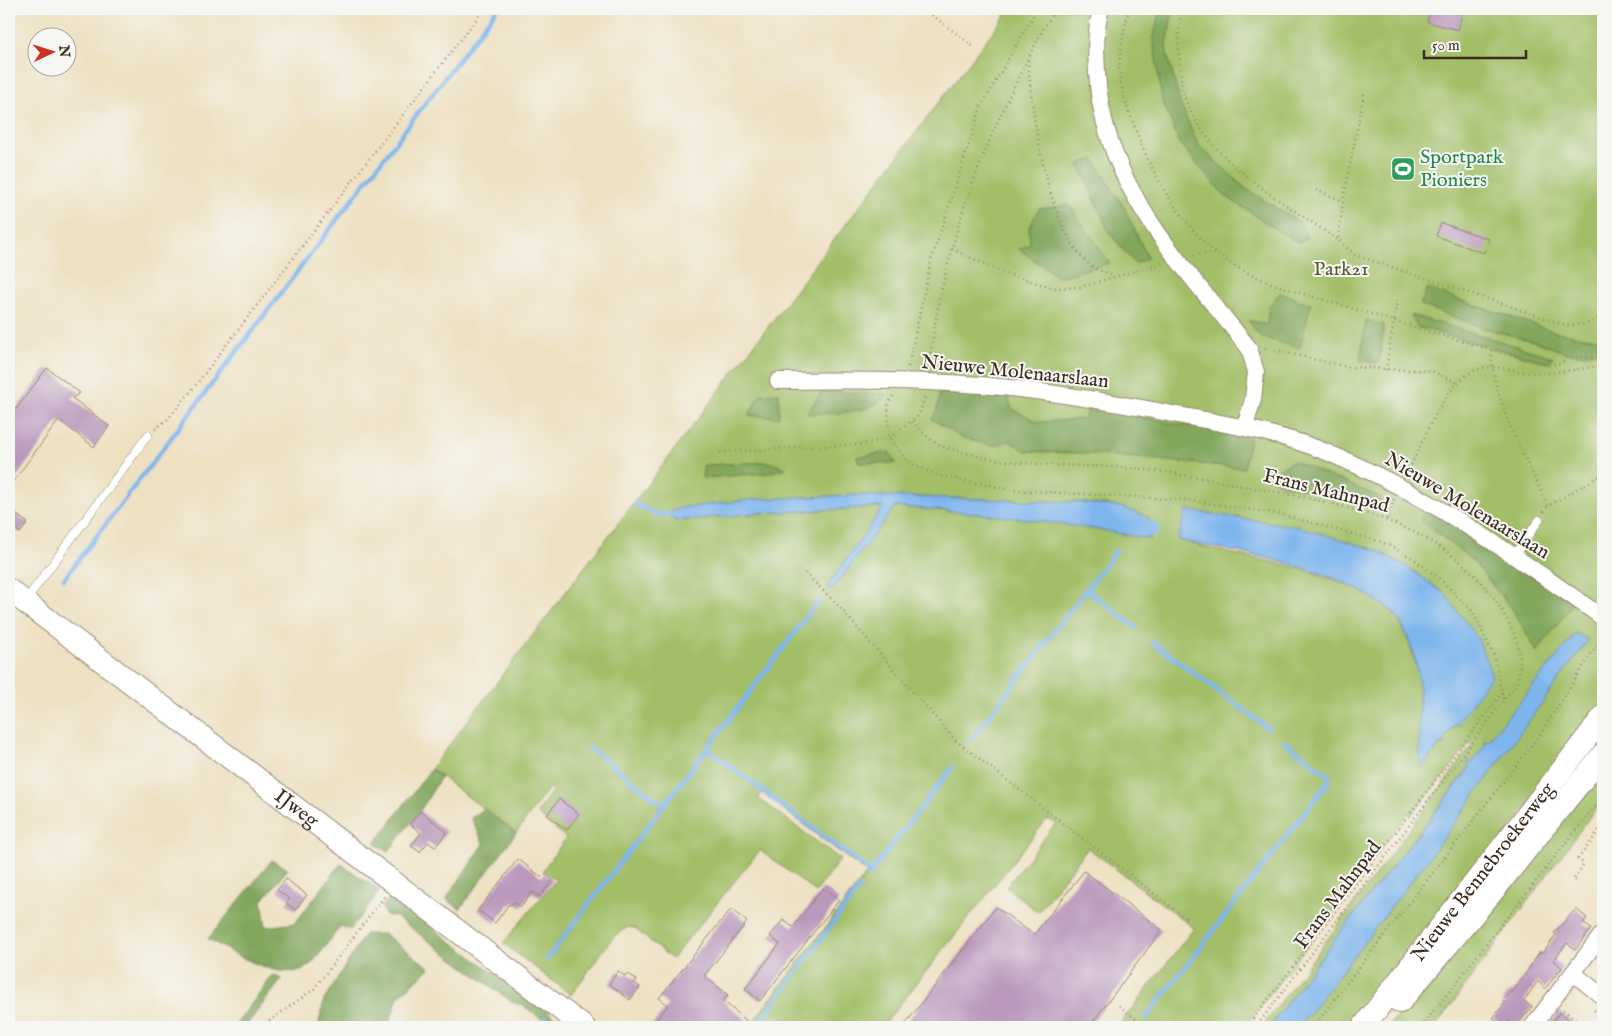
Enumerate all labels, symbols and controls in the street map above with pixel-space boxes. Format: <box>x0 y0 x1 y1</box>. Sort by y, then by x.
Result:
north arrow <box>28 28 78 78</box>
scale bar <box>1424 28 1527 60</box>
text: 50 m <box>1432 36 1460 55</box>
text: N <box>55 43 73 58</box>
place label: Sportpark Pioniers <box>1420 145 1504 193</box>
sports icon: Sportpark Pioniers <box>1390 156 1416 182</box>
park label: Park21 <box>1314 257 1368 282</box>
street label: Nieuwe Molenaarslaan <box>920 350 1110 394</box>
street label: Nieuwe Molenaarslaan <box>1380 447 1554 565</box>
street label: Frans Mahnpad <box>1260 463 1392 519</box>
street label: Nieuwe Bennebroekerweg <box>1406 777 1561 967</box>
street label: IJweg <box>269 784 325 834</box>
street label: Frans Mahnpad <box>1289 836 1387 954</box>

